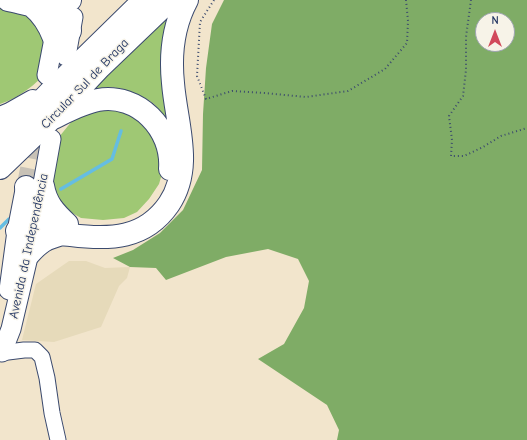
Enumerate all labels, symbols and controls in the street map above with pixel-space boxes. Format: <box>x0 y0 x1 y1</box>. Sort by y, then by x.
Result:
north arrow <box>475 12 515 52</box>
text: N <box>491 14 499 27</box>
street label: Circular Sul de Braga <box>38 36 132 132</box>
street label: Avenida da Independência <box>6 172 52 320</box>

